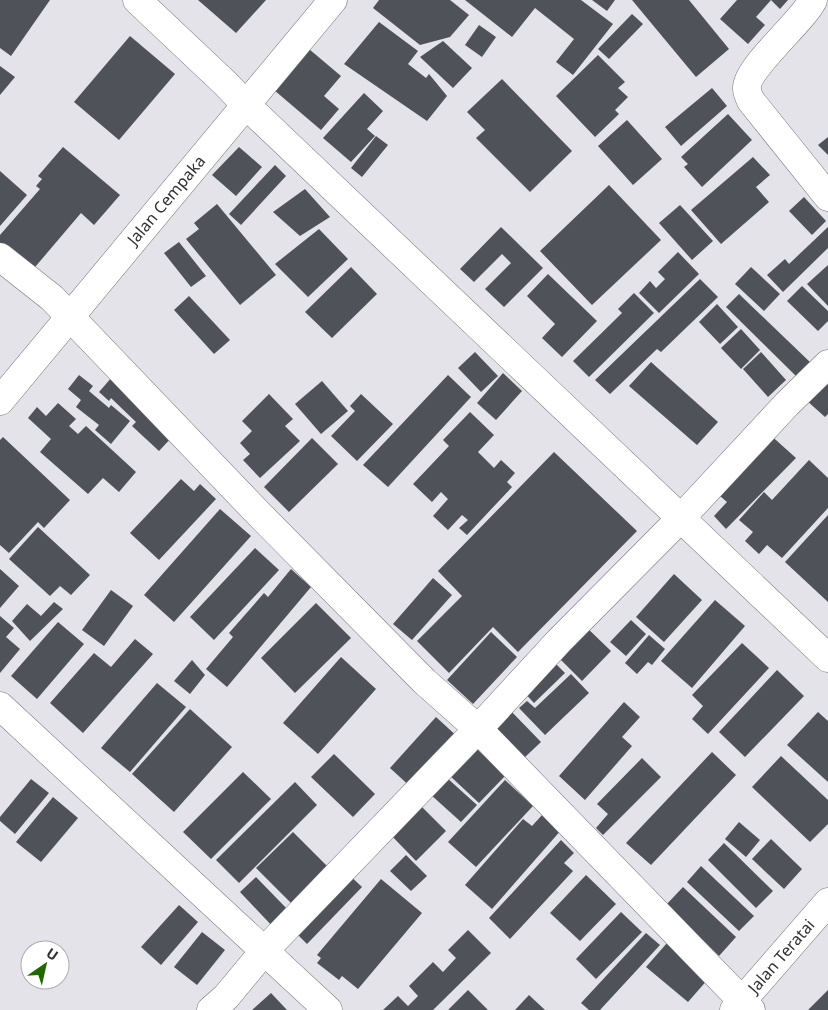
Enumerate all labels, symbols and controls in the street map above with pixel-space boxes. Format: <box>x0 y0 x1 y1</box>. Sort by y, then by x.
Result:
street label: Jalan Cempaka <box>121 150 210 251</box>
street label: Jalan Teratai <box>741 914 819 999</box>
north arrow <box>20 940 70 990</box>
text: U <box>43 943 62 965</box>

